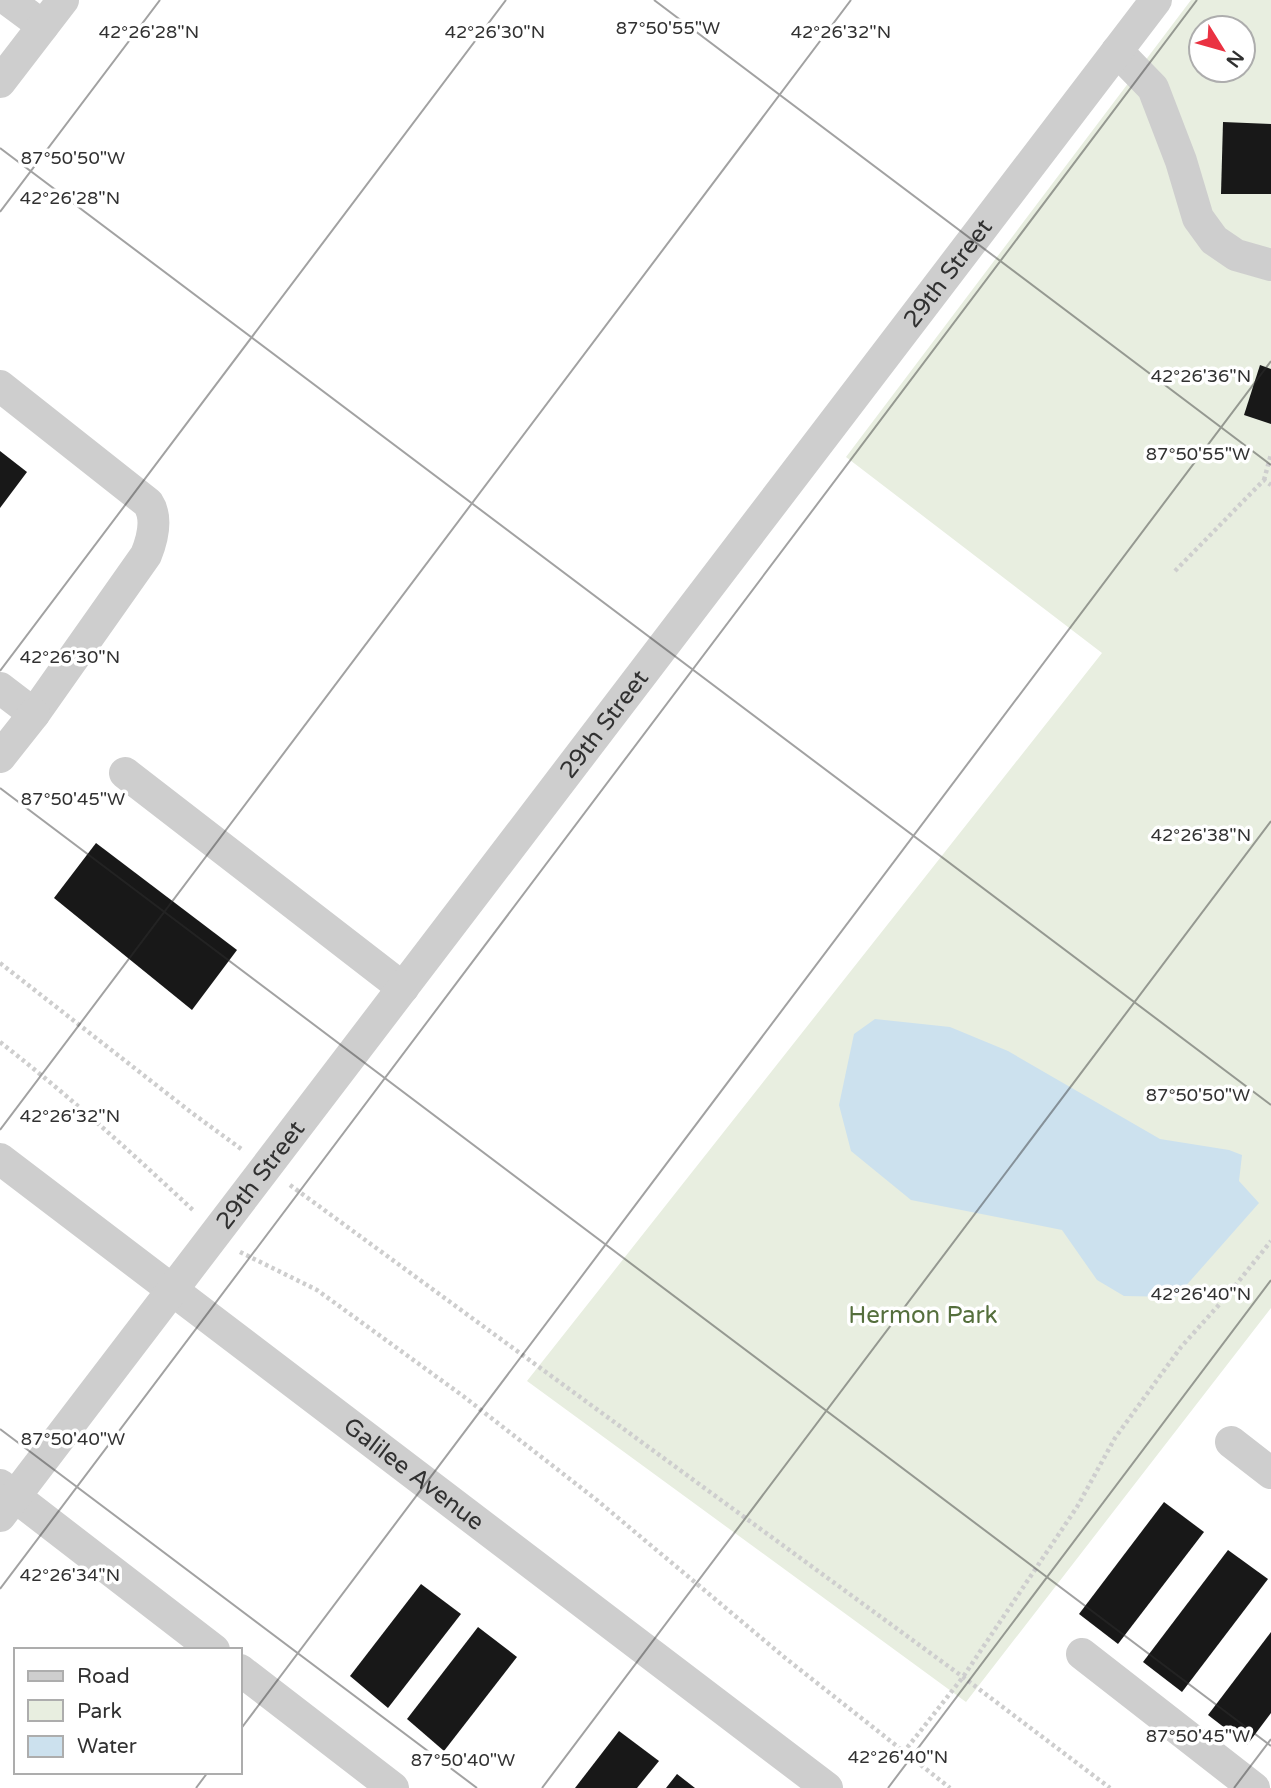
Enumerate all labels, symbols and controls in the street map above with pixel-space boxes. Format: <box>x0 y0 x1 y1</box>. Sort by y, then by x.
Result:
north arrow <box>1187 14 1257 84</box>
text: 87°50'55"W <box>616 17 720 39</box>
text: 42°26'28"N <box>99 21 199 43</box>
text: 42°26'30"N <box>445 21 545 43</box>
text: 42°26'32"N <box>791 21 891 43</box>
text: N <box>1221 46 1248 71</box>
text: 87°50'50"W <box>21 147 125 169</box>
text: 42°26'28"N <box>20 187 120 209</box>
street label: 29th Street <box>898 213 999 333</box>
text: 42°26'36"N <box>1151 365 1251 387</box>
text: 87°50'55"W <box>1146 443 1250 465</box>
text: 42°26'30"N <box>20 646 120 668</box>
street label: 29th Street <box>554 664 655 784</box>
text: 87°50'45"W <box>21 788 125 810</box>
text: 42°26'38"N <box>1151 824 1251 846</box>
text: 87°50'50"W <box>1146 1084 1250 1106</box>
text: 42°26'32"N <box>20 1105 120 1127</box>
street label: 29th Street <box>210 1115 311 1235</box>
text: 42°26'40"N <box>1151 1283 1251 1305</box>
park label: Hermon Park <box>848 1301 998 1330</box>
street label: Galilee Avenue <box>338 1411 490 1537</box>
text: 87°50'40"W <box>21 1428 125 1450</box>
text: 42°26'34"N <box>20 1564 120 1586</box>
legend <box>14 1648 242 1774</box>
text: Road <box>77 1664 130 1689</box>
text: Park <box>77 1699 122 1724</box>
text: 87°50'45"W <box>1146 1725 1250 1747</box>
text: Water <box>77 1734 137 1759</box>
text: 42°26'40"N <box>848 1746 948 1768</box>
text: 87°50'40"W <box>411 1749 515 1771</box>

